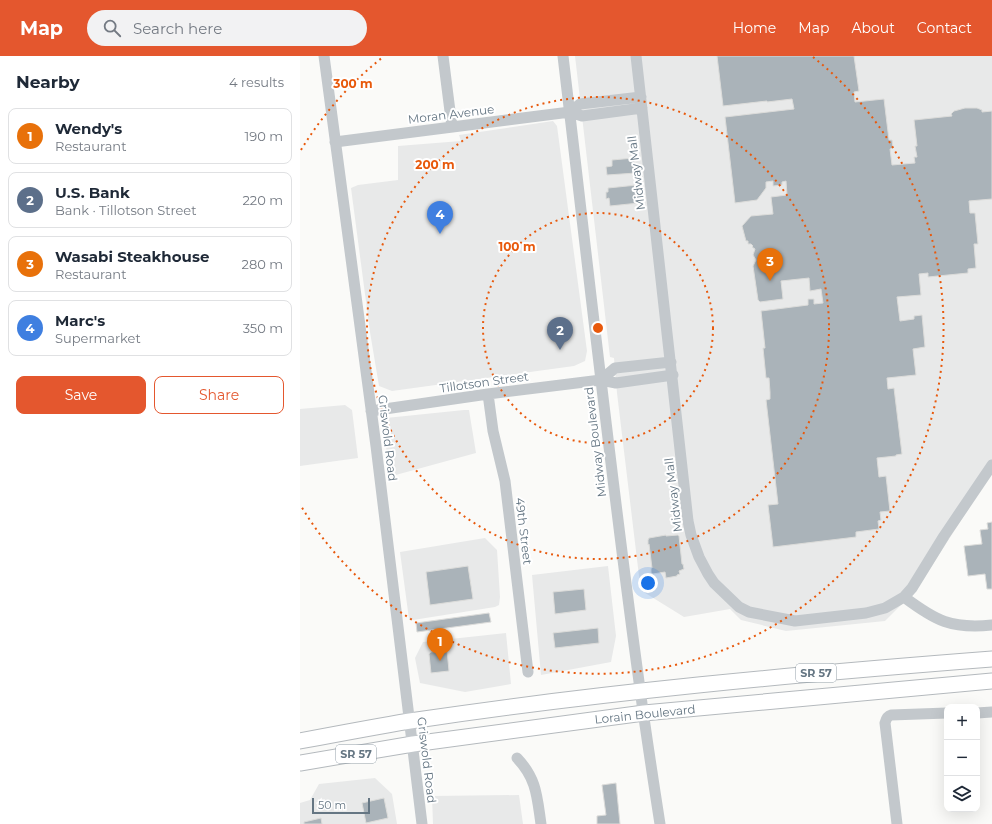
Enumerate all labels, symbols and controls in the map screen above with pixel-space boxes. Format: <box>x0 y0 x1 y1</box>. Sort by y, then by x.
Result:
search box <box>87 10 367 46</box>
text: Map <box>20 17 63 40</box>
icon: search <box>101 17 123 39</box>
text: Search here <box>133 19 222 38</box>
text: Home <box>733 19 776 37</box>
text: Map <box>798 19 829 37</box>
text: About <box>851 19 895 37</box>
text: Contact <box>917 19 972 37</box>
text: Nearby <box>16 72 80 92</box>
text: 4 results <box>229 74 284 90</box>
text: 300 m <box>332 76 373 91</box>
street label: Moran Avenue <box>407 101 495 127</box>
text: Wendy's <box>55 119 122 138</box>
text: 1 <box>27 128 33 144</box>
text: 190 m <box>245 128 283 144</box>
street label: Midway Mall <box>624 135 648 211</box>
text: Restaurant <box>55 138 126 154</box>
text: 200 m <box>415 157 455 172</box>
text: U.S. Bank <box>55 183 130 202</box>
text: 2 <box>26 192 34 208</box>
text: 220 m <box>242 192 283 208</box>
pin: 4 <box>427 201 453 234</box>
text: Bank · Tillotson Street <box>55 202 197 218</box>
text: 100 m <box>499 239 535 254</box>
text: Wasabi Steakhouse <box>55 247 209 266</box>
pin: 3 <box>757 248 783 281</box>
text: 3 <box>26 256 34 272</box>
text: 280 m <box>242 256 283 272</box>
text: Restaurant <box>55 266 126 282</box>
text: Marc's <box>55 311 105 330</box>
pin: 2 <box>547 317 573 350</box>
text: 4 <box>26 320 34 336</box>
text: 350 m <box>243 320 283 336</box>
centre of rings <box>591 321 605 335</box>
text: Supermarket <box>55 330 141 346</box>
street label: Tillotson Street <box>438 368 530 396</box>
button: Save <box>16 376 146 414</box>
button: Share <box>154 376 284 414</box>
street label: Midway Boulevard <box>581 386 609 498</box>
street label: Griswold Road <box>375 394 401 482</box>
street label: Midway Mall <box>661 457 685 533</box>
street label: 49th Street <box>512 496 536 566</box>
your location <box>638 573 658 593</box>
pin: 1 <box>427 628 453 661</box>
road number: SR 57 <box>796 664 836 682</box>
street label: Lorain Boulevard <box>594 701 696 727</box>
map controls <box>944 704 980 812</box>
button: + <box>944 704 980 740</box>
street label: Griswold Road <box>414 716 440 804</box>
button: − <box>944 740 980 776</box>
road number: SR 57 <box>336 745 376 763</box>
button: layers <box>944 776 980 812</box>
scale bar <box>312 796 370 815</box>
text: 50 m <box>318 798 346 812</box>

